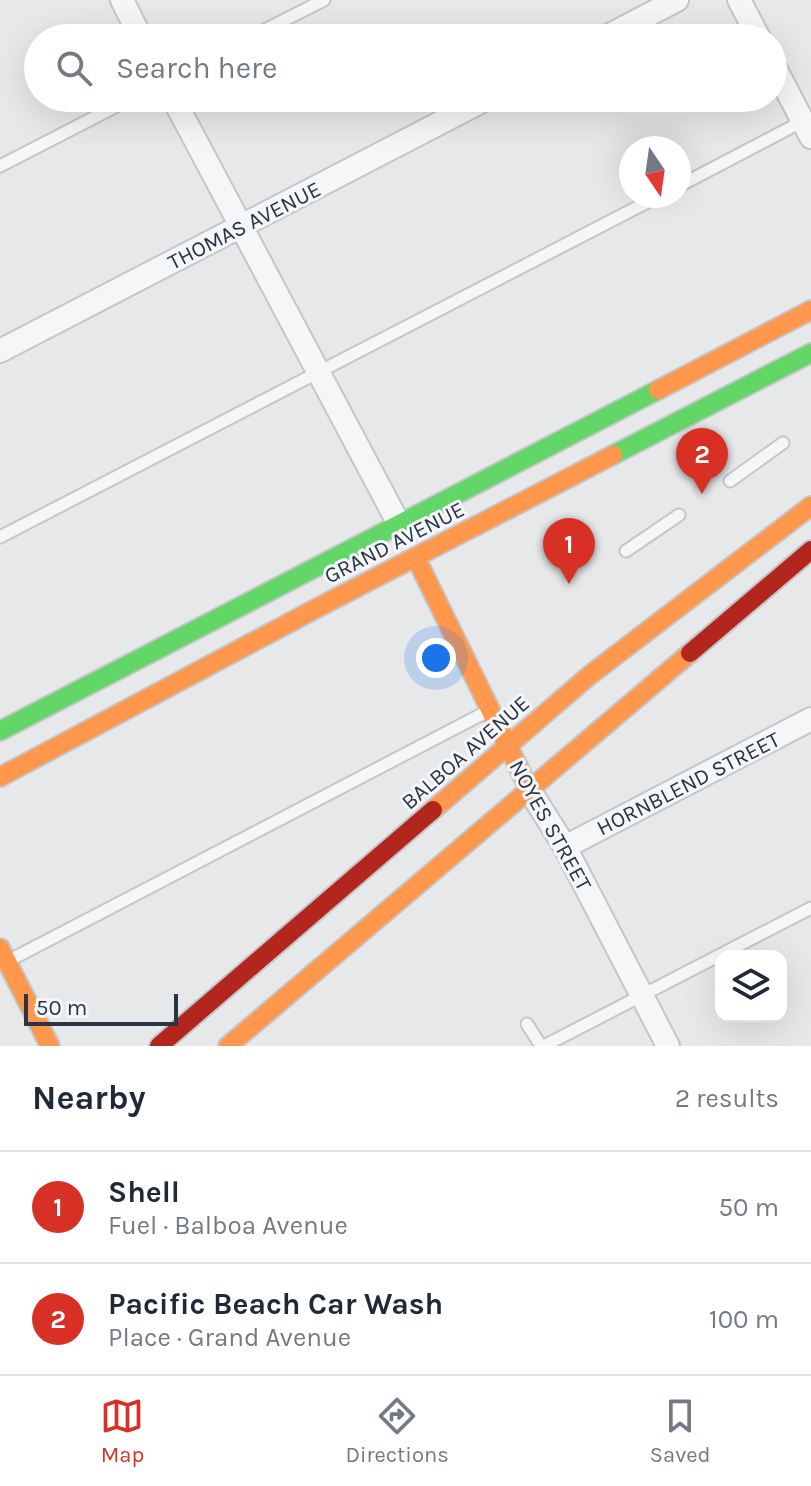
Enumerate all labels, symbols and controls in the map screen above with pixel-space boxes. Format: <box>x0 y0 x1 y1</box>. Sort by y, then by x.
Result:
search box <box>24 24 787 112</box>
icon: search <box>52 46 96 90</box>
text: Search here <box>116 50 277 86</box>
north arrow <box>619 136 691 208</box>
street label: THOMAS AVENUE <box>164 176 325 276</box>
pin: 2 <box>676 428 728 494</box>
street label: GRAND AVENUE <box>320 496 469 589</box>
pin: 1 <box>543 518 595 584</box>
your location <box>416 638 456 678</box>
street label: BALBOA AVENUE <box>396 690 535 815</box>
street label: HORNBLEND STREET <box>593 726 784 841</box>
street label: NOYES STREET <box>504 756 597 895</box>
map controls <box>715 950 787 1022</box>
button: layers <box>715 950 787 1022</box>
scale bar <box>24 990 178 1026</box>
text: 50 m <box>36 995 87 1021</box>
text: Nearby <box>32 1078 146 1118</box>
text: 2 results <box>675 1083 779 1114</box>
text: Shell <box>108 1174 180 1210</box>
text: 1 <box>53 1192 63 1223</box>
text: 50 m <box>718 1192 779 1223</box>
text: Fuel · Balboa Avenue <box>108 1210 348 1241</box>
text: Pacific Beach Car Wash <box>108 1286 443 1322</box>
text: 2 <box>50 1304 66 1335</box>
text: 100 m <box>709 1304 779 1335</box>
text: Place · Grand Avenue <box>108 1322 351 1353</box>
tab: Map <box>100 1394 144 1468</box>
tab: Directions <box>345 1394 449 1468</box>
tab: Saved <box>650 1394 711 1468</box>

